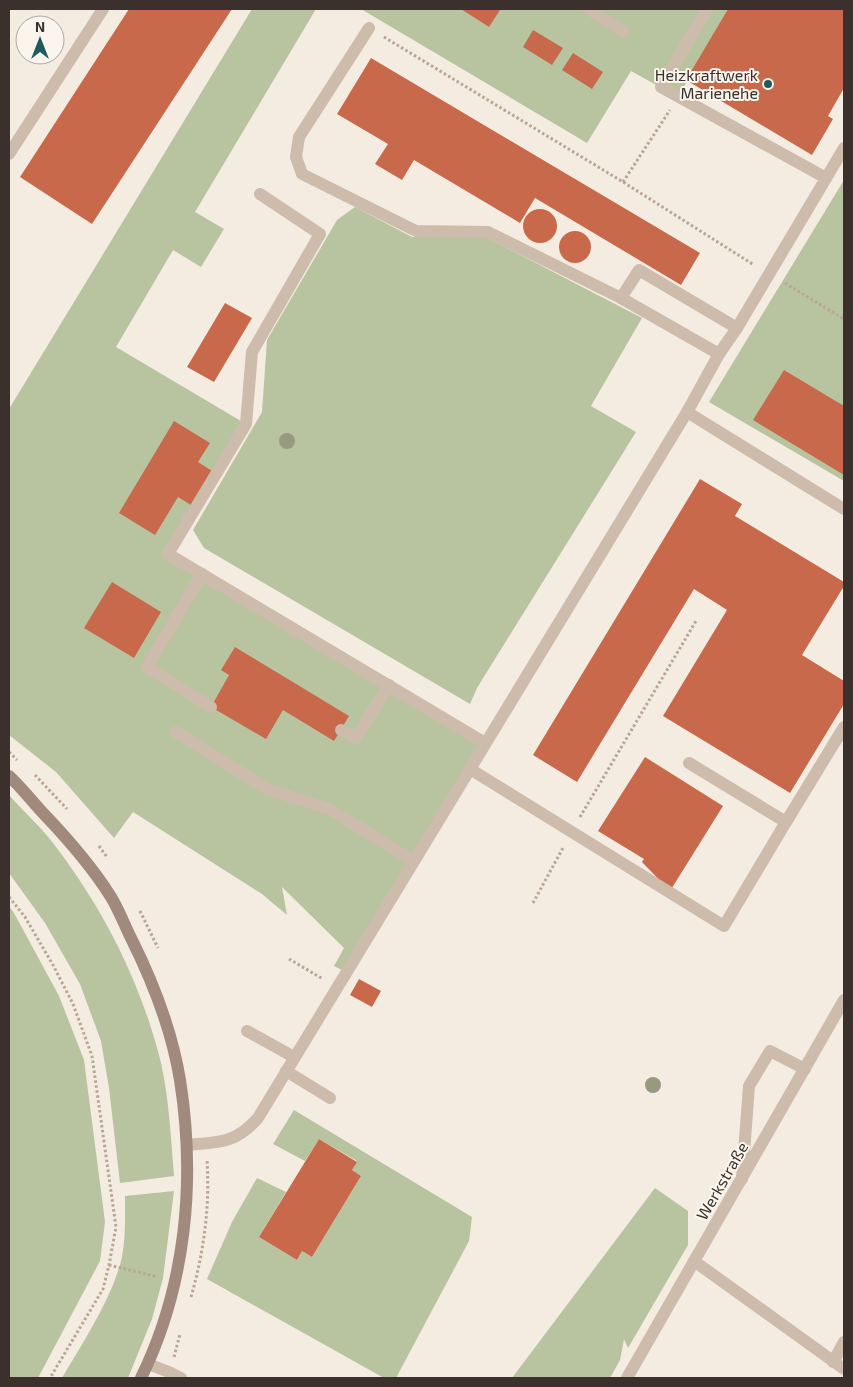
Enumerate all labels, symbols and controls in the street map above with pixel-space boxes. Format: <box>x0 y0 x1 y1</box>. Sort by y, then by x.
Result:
north arrow <box>15 15 65 65</box>
text: N <box>35 18 45 35</box>
place label: Heizkraftwerk Marienehe <box>655 65 758 102</box>
marker: Heizkraftwerk Marienehe <box>762 78 774 90</box>
street label: Werkstraße <box>692 1138 752 1223</box>

